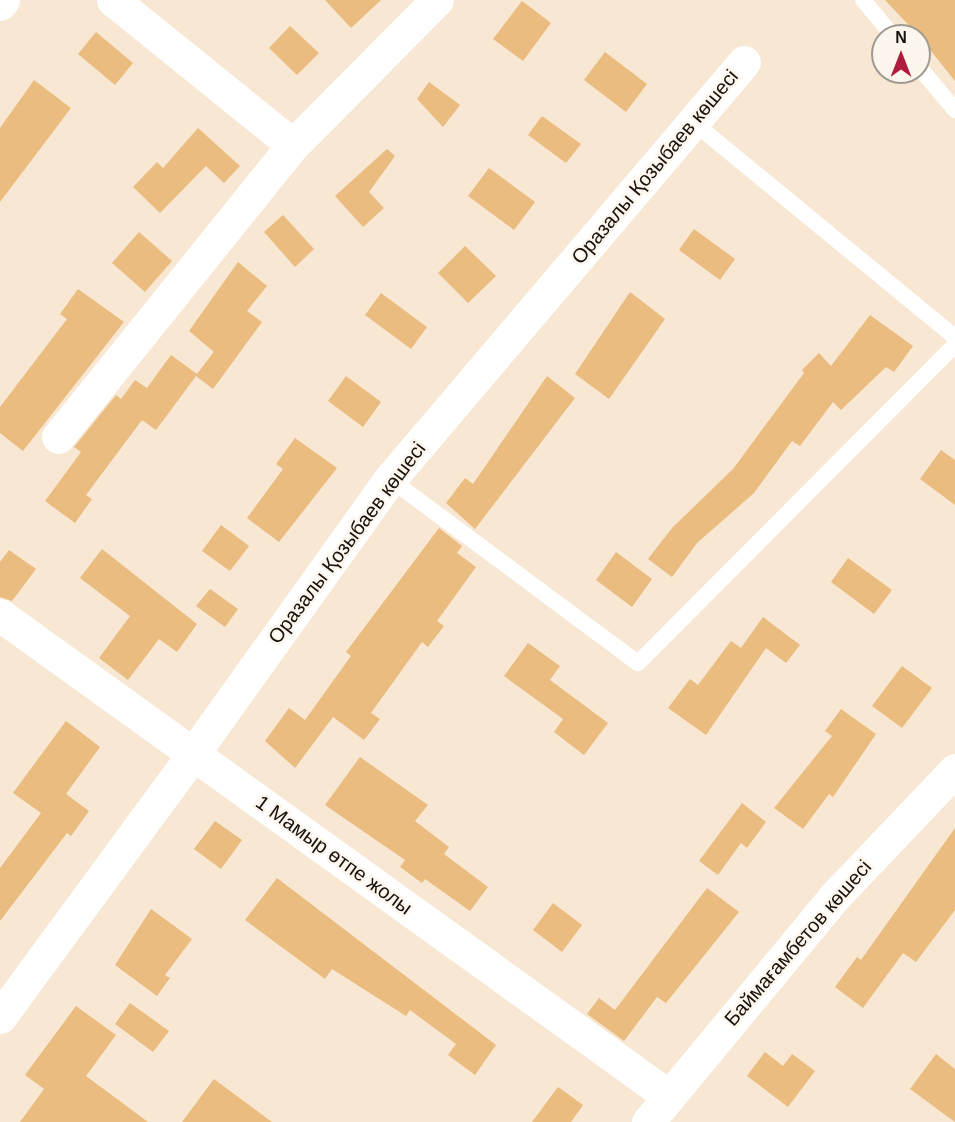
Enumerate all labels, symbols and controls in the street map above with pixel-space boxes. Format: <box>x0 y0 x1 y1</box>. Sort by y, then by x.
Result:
north arrow <box>871 24 931 84</box>
text: N <box>895 29 907 46</box>
street label: Оразалы Қозыбаев көшесі <box>567 65 743 269</box>
street label: Оразалы Қозыбаев көшесі <box>263 437 431 649</box>
street label: 1 Мамыр өтпе жолы <box>251 790 417 920</box>
street label: Баймағамбетов көшесі <box>720 855 876 1031</box>

